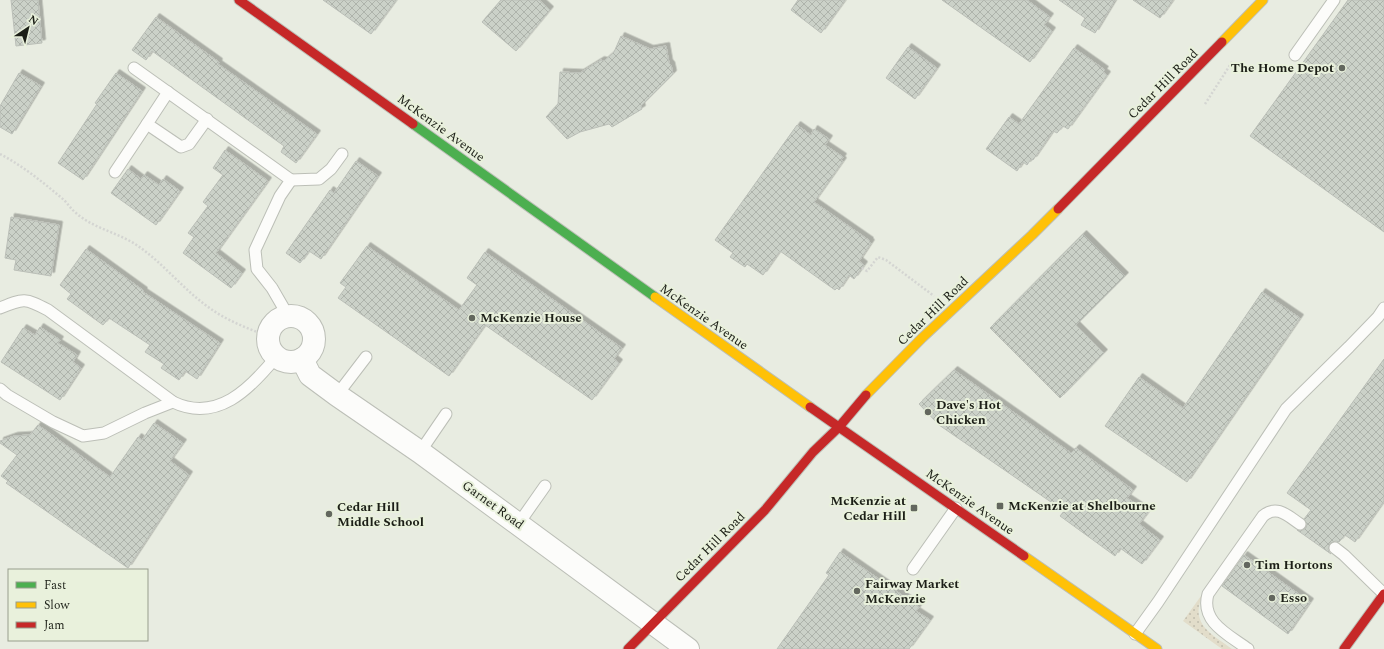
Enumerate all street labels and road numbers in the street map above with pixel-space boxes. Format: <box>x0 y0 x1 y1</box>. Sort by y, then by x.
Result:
street label: Cedar Hill Road <box>1123 44 1203 124</box>
street label: McKenzie Avenue <box>393 89 489 167</box>
street label: Cedar Hill Road <box>893 272 973 350</box>
street label: McKenzie Avenue <box>656 279 752 355</box>
street label: McKenzie Avenue <box>922 464 1018 540</box>
street label: Garnet Road <box>458 476 528 534</box>
street label: Cedar Hill Road <box>670 507 750 587</box>

